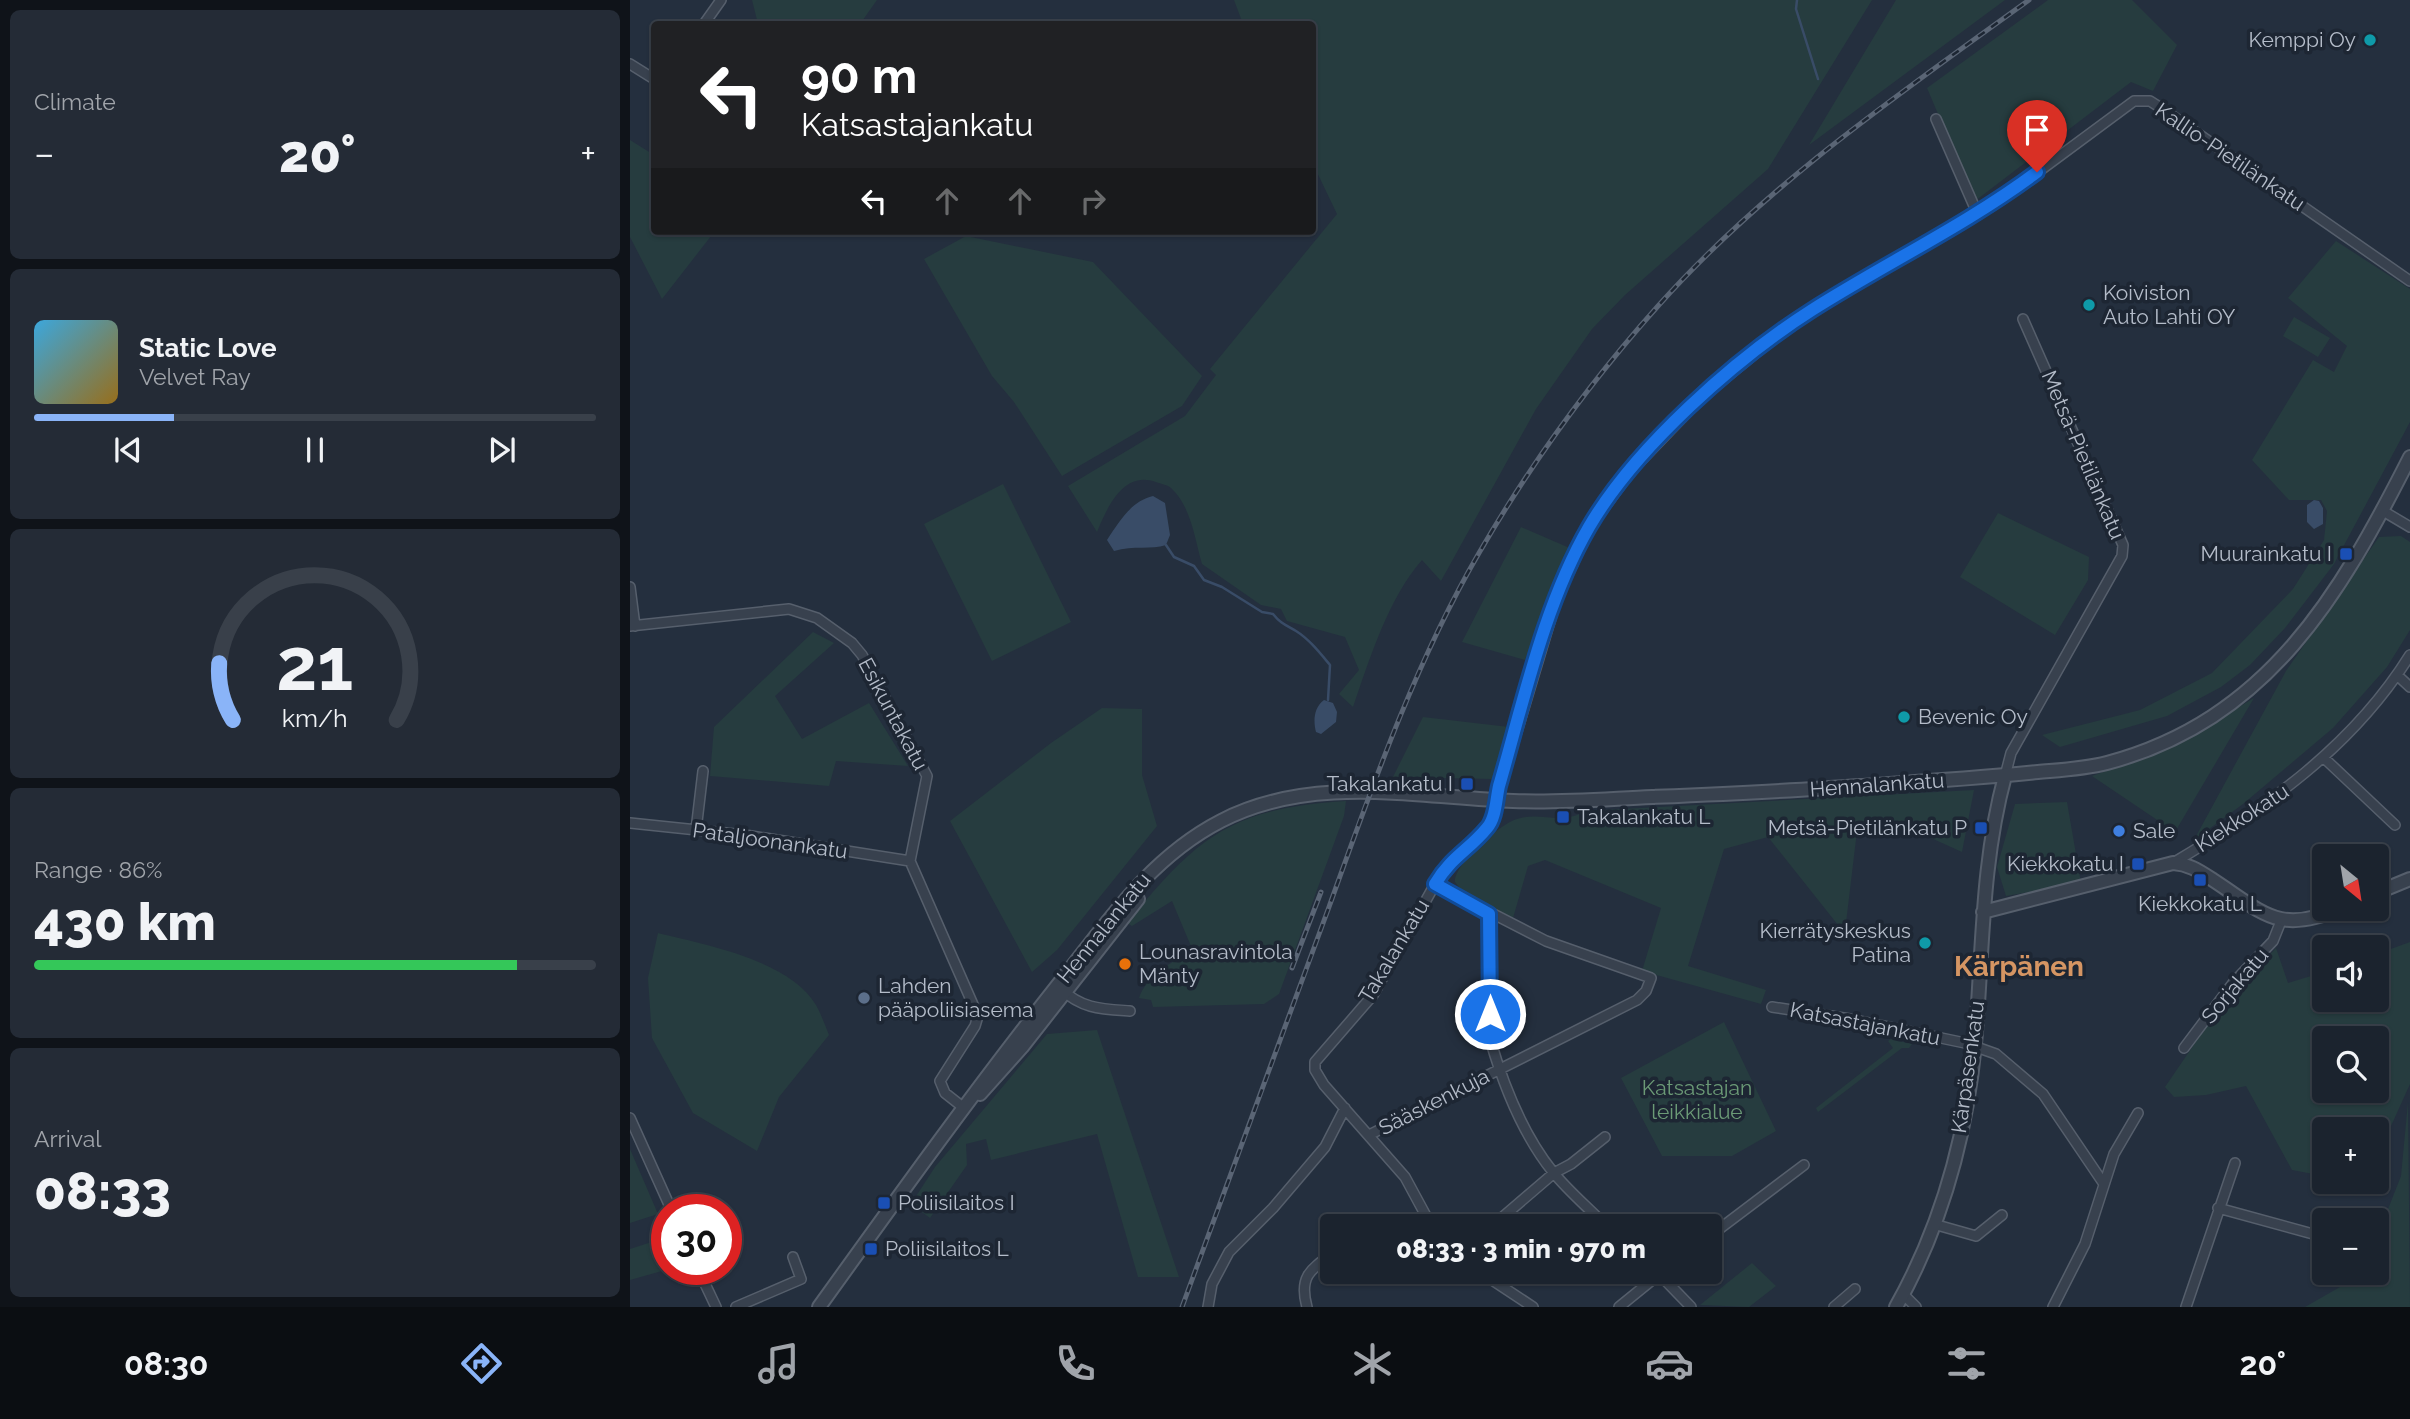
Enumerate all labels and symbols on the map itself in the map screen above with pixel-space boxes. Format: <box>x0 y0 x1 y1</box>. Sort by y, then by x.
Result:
place label: Kemppi Oy <box>2249 27 2356 52</box>
marker: Kemppi Oy <box>2362 32 2378 48</box>
street label: Kallio-Pietilänkatu <box>2151 97 2310 216</box>
pin <box>2007 100 2067 172</box>
place label: Koiviston Auto Lahti OY <box>2103 280 2236 329</box>
marker: Koiviston Auto Lahti OY <box>2081 297 2097 313</box>
street label: Metsä-Pietilänkatu <box>2037 367 2130 543</box>
place label: Muurainkatu I <box>2201 541 2332 566</box>
marker: Muurainkatu I <box>2338 546 2354 562</box>
street label: Esikuntakatu <box>853 653 934 774</box>
place label: Bevenic Oy <box>1918 704 2028 729</box>
marker: Bevenic Oy <box>1896 709 1912 725</box>
street label: Hennalankatu <box>1809 767 1945 802</box>
place label: Takalankatu I <box>1326 771 1453 796</box>
marker: Takalankatu I <box>1459 776 1475 792</box>
street label: Kiekkokatu <box>2190 778 2293 857</box>
place label: Takalankatu L <box>1577 804 1711 829</box>
marker: Takalankatu L <box>1555 809 1571 825</box>
place label: Metsä-Pietilänkatu P <box>1768 815 1967 840</box>
street label: Pataljoonankatu <box>691 817 849 864</box>
place label: Sale <box>2133 818 2175 843</box>
marker: Metsä-Pietilänkatu P <box>1973 820 1989 836</box>
marker: Sale <box>2111 823 2127 839</box>
north arrow <box>2312 844 2389 920</box>
place label: Kiekkokatu I <box>2007 851 2124 876</box>
marker: Kiekkokatu I <box>2130 856 2146 872</box>
street label: Hennalankatu <box>1051 867 1156 988</box>
marker: Kiekkokatu L <box>2192 872 2208 888</box>
place label: Kiekkokatu L <box>2138 891 2262 916</box>
street label: Takalankatu <box>1353 895 1434 1007</box>
place label: Kierrätyskeskus Patina <box>1759 918 1911 967</box>
marker: Kierrätyskeskus Patina <box>1917 935 1933 951</box>
place label: Lounasravintola Mänty <box>1139 939 1293 988</box>
street label: Sorjakatu <box>2196 943 2273 1028</box>
district label: Kärpänen <box>1954 950 2084 983</box>
marker: Lounasravintola Mänty <box>1117 956 1133 972</box>
place label: Lahden pääpoliisiasema <box>878 973 1034 1022</box>
position arrow <box>1453 977 1527 1051</box>
marker: Lahden pääpoliisiasema <box>856 990 872 1006</box>
street label: Katsastajankatu <box>1788 997 1942 1050</box>
street label: Kärpäsenkatu <box>1946 999 1989 1135</box>
street label: Sääskenkuja <box>1374 1063 1493 1140</box>
park label: Katsastajan leikkialue <box>1642 1075 1752 1124</box>
place label: Poliisilaitos I <box>898 1190 1015 1215</box>
speed limit sign: 30 <box>651 1194 742 1285</box>
marker: Poliisilaitos I <box>876 1195 892 1211</box>
place label: Poliisilaitos L <box>885 1236 1009 1261</box>
marker: Poliisilaitos L <box>863 1241 879 1257</box>

